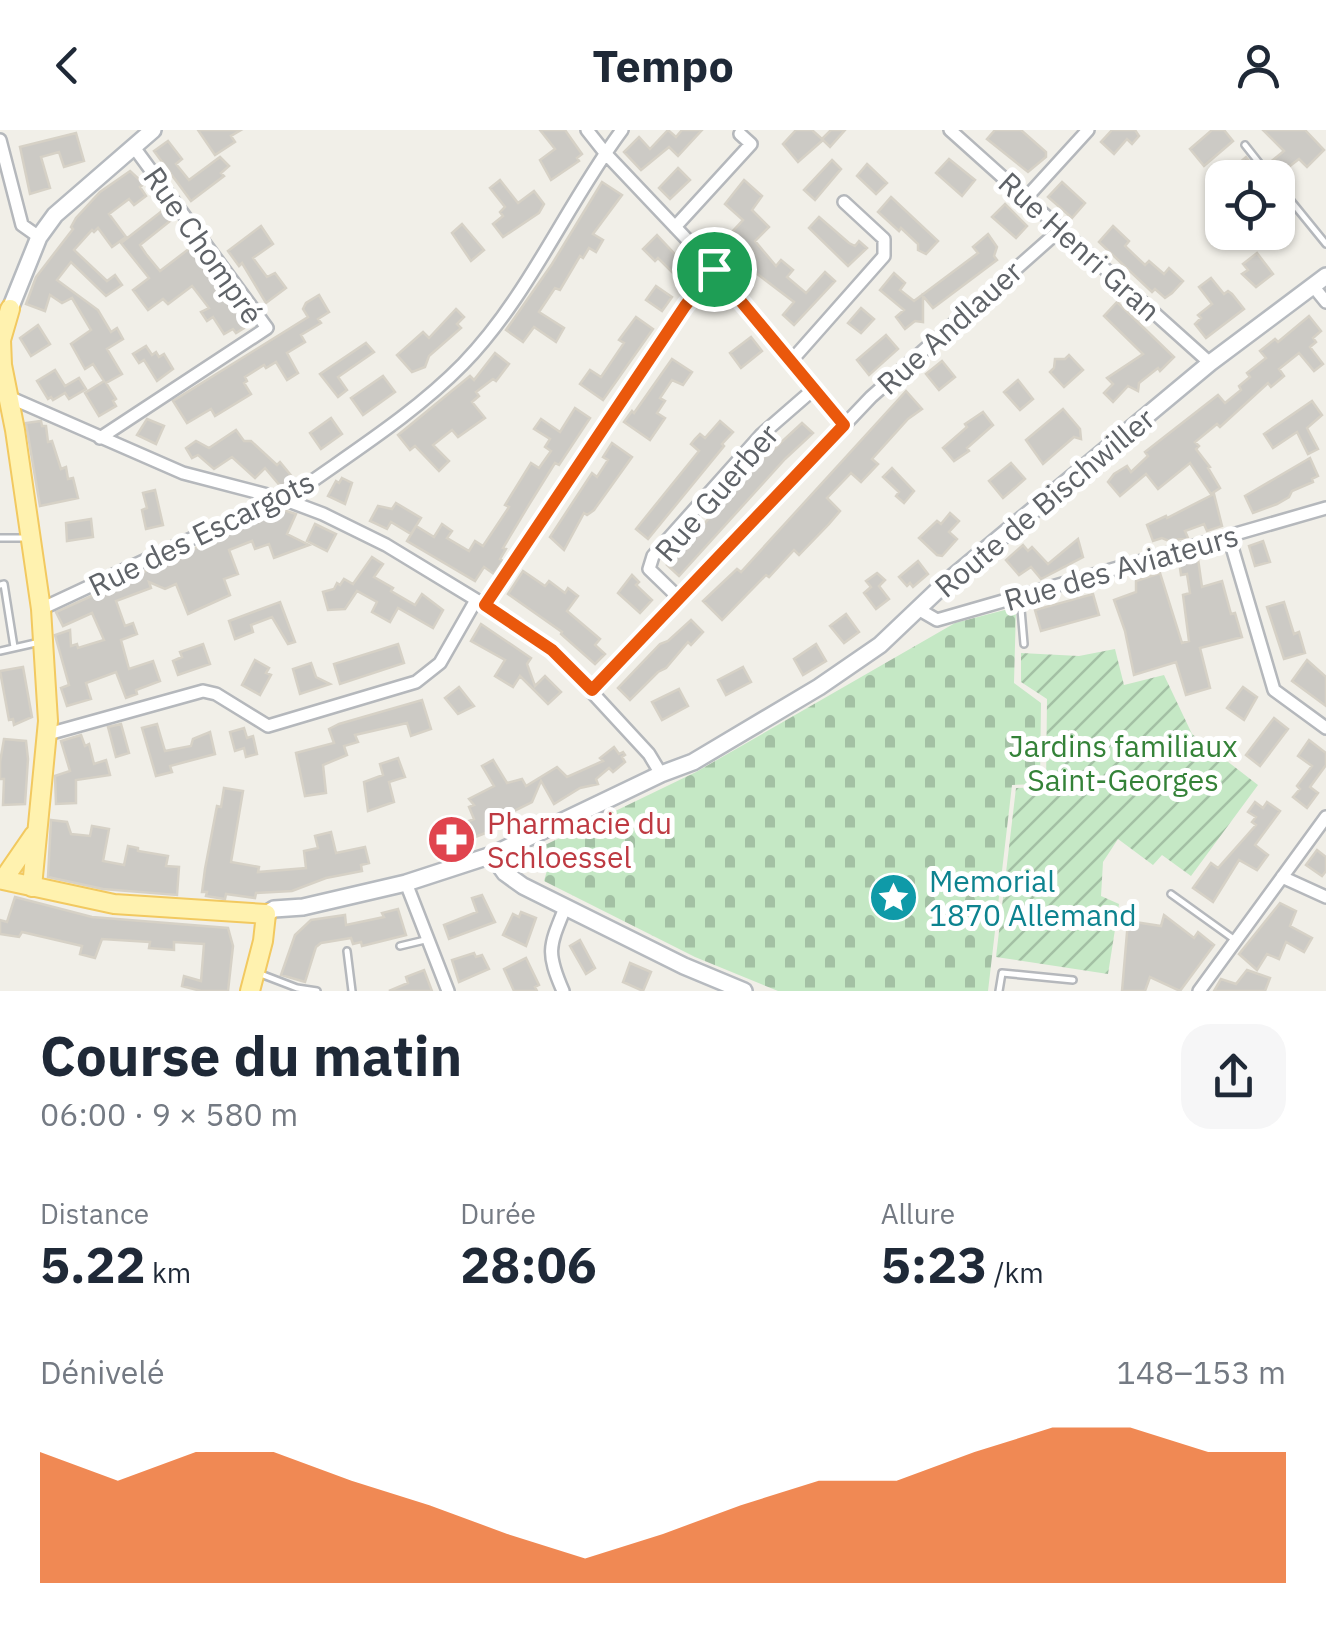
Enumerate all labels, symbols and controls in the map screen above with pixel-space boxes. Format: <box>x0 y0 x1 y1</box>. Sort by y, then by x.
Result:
text: Tempo <box>592 36 734 94</box>
icon: back <box>40 38 95 93</box>
icon: person <box>1231 38 1286 93</box>
street label: Rue Chompré <box>135 159 273 331</box>
map controls <box>1205 160 1295 250</box>
button: locate <box>1205 160 1295 250</box>
street label: Rue Henri Gran <box>991 163 1169 329</box>
pin <box>672 227 757 312</box>
icon: arrive <box>687 242 742 297</box>
street label: Rue Andlauer <box>868 252 1030 402</box>
street label: Route de Bischwiller <box>926 399 1162 605</box>
street label: Rue Guerber <box>646 415 786 569</box>
street label: Rue des Escargots <box>82 461 320 605</box>
street label: Rue des Aviateurs <box>999 515 1243 619</box>
park label: Jardins familiaux Saint-Georges <box>1008 726 1238 799</box>
place label: Pharmacie du Schloessel <box>487 803 672 876</box>
pharmacy icon: Pharmacie du Schloessel <box>426 813 478 865</box>
place label: Memorial 1870 Allemand <box>929 861 1137 934</box>
place icon: Memorial 1870 Allemand <box>868 871 920 923</box>
text: Course du matin <box>40 1020 462 1091</box>
button: share <box>1181 1024 1286 1129</box>
text: 06:00 · 9 × 580 m <box>40 1093 298 1135</box>
text: Distance <box>40 1195 149 1232</box>
text: Durée <box>460 1195 536 1232</box>
text: Allure <box>881 1195 955 1232</box>
text: 5.22 <box>40 1232 146 1297</box>
text: 28:06 <box>460 1232 597 1297</box>
text: 5:23 <box>881 1232 987 1297</box>
text: km <box>146 1254 191 1291</box>
text: /km <box>987 1254 1044 1291</box>
text: Dénivelé <box>40 1351 165 1393</box>
text: 148–153 m <box>1116 1351 1286 1393</box>

